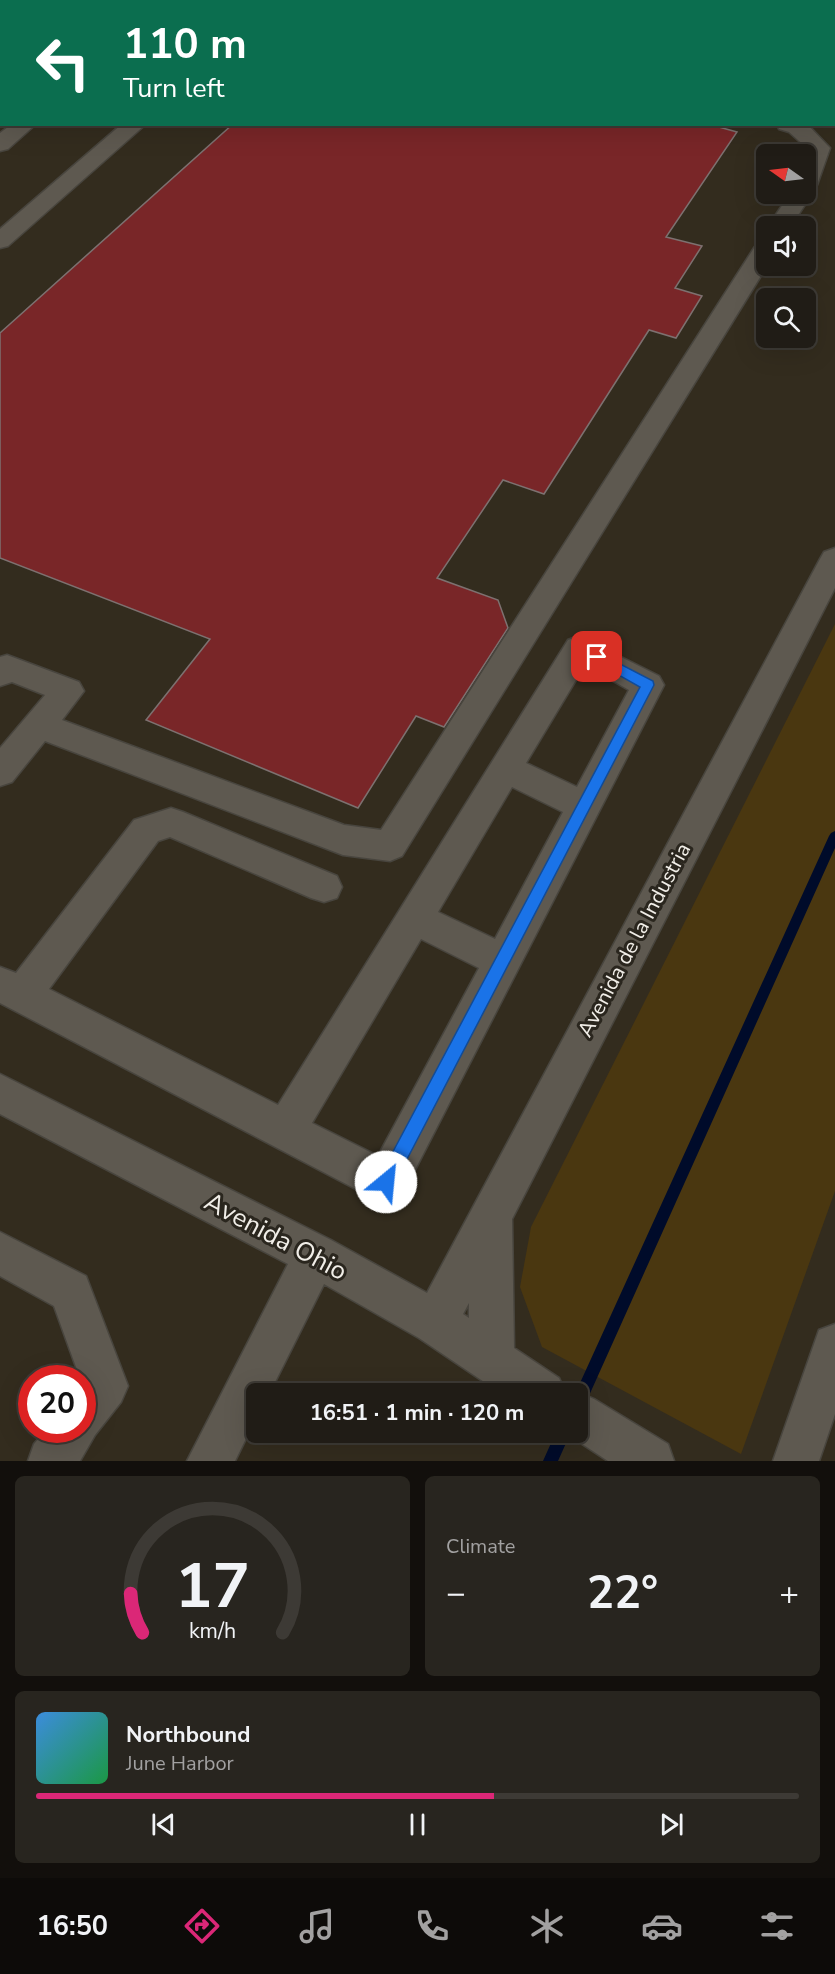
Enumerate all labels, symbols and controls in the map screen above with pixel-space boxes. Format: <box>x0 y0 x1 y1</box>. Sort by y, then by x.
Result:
text: 110 m <box>123 16 247 73</box>
icon: left <box>24 24 102 102</box>
text: Turn left <box>123 70 224 107</box>
north arrow <box>756 144 816 204</box>
map controls <box>756 144 816 348</box>
button: sound <box>756 216 816 276</box>
button: search <box>756 288 816 348</box>
pin <box>571 631 622 682</box>
icon: arrive <box>580 640 613 673</box>
street label: Avenida de la Industria <box>571 838 697 1042</box>
position arrow <box>354 1150 418 1214</box>
street label: Avenida Ohio <box>198 1184 353 1289</box>
speed limit sign: 20 <box>18 1365 96 1443</box>
text: 16:51 · 1 min · 120 m <box>310 1398 524 1428</box>
text: Climate <box>446 1533 515 1560</box>
text: 17 <box>175 1544 250 1629</box>
text: 22° <box>587 1563 658 1624</box>
text: − <box>446 1571 466 1616</box>
text: + <box>779 1571 799 1616</box>
text: km/h <box>189 1616 236 1646</box>
text: Northbound <box>126 1720 250 1750</box>
text: June Harbor <box>126 1750 234 1777</box>
icon: previous <box>147 1808 180 1841</box>
icon: pause <box>401 1808 434 1841</box>
icon: next <box>655 1808 688 1841</box>
icon: directions <box>181 1905 223 1947</box>
icon: music <box>296 1905 338 1947</box>
icon: phone <box>411 1905 453 1947</box>
icon: climate <box>526 1905 568 1947</box>
icon: car <box>641 1905 683 1947</box>
icon: filters <box>756 1905 798 1947</box>
text: 16:50 <box>37 1908 108 1945</box>

